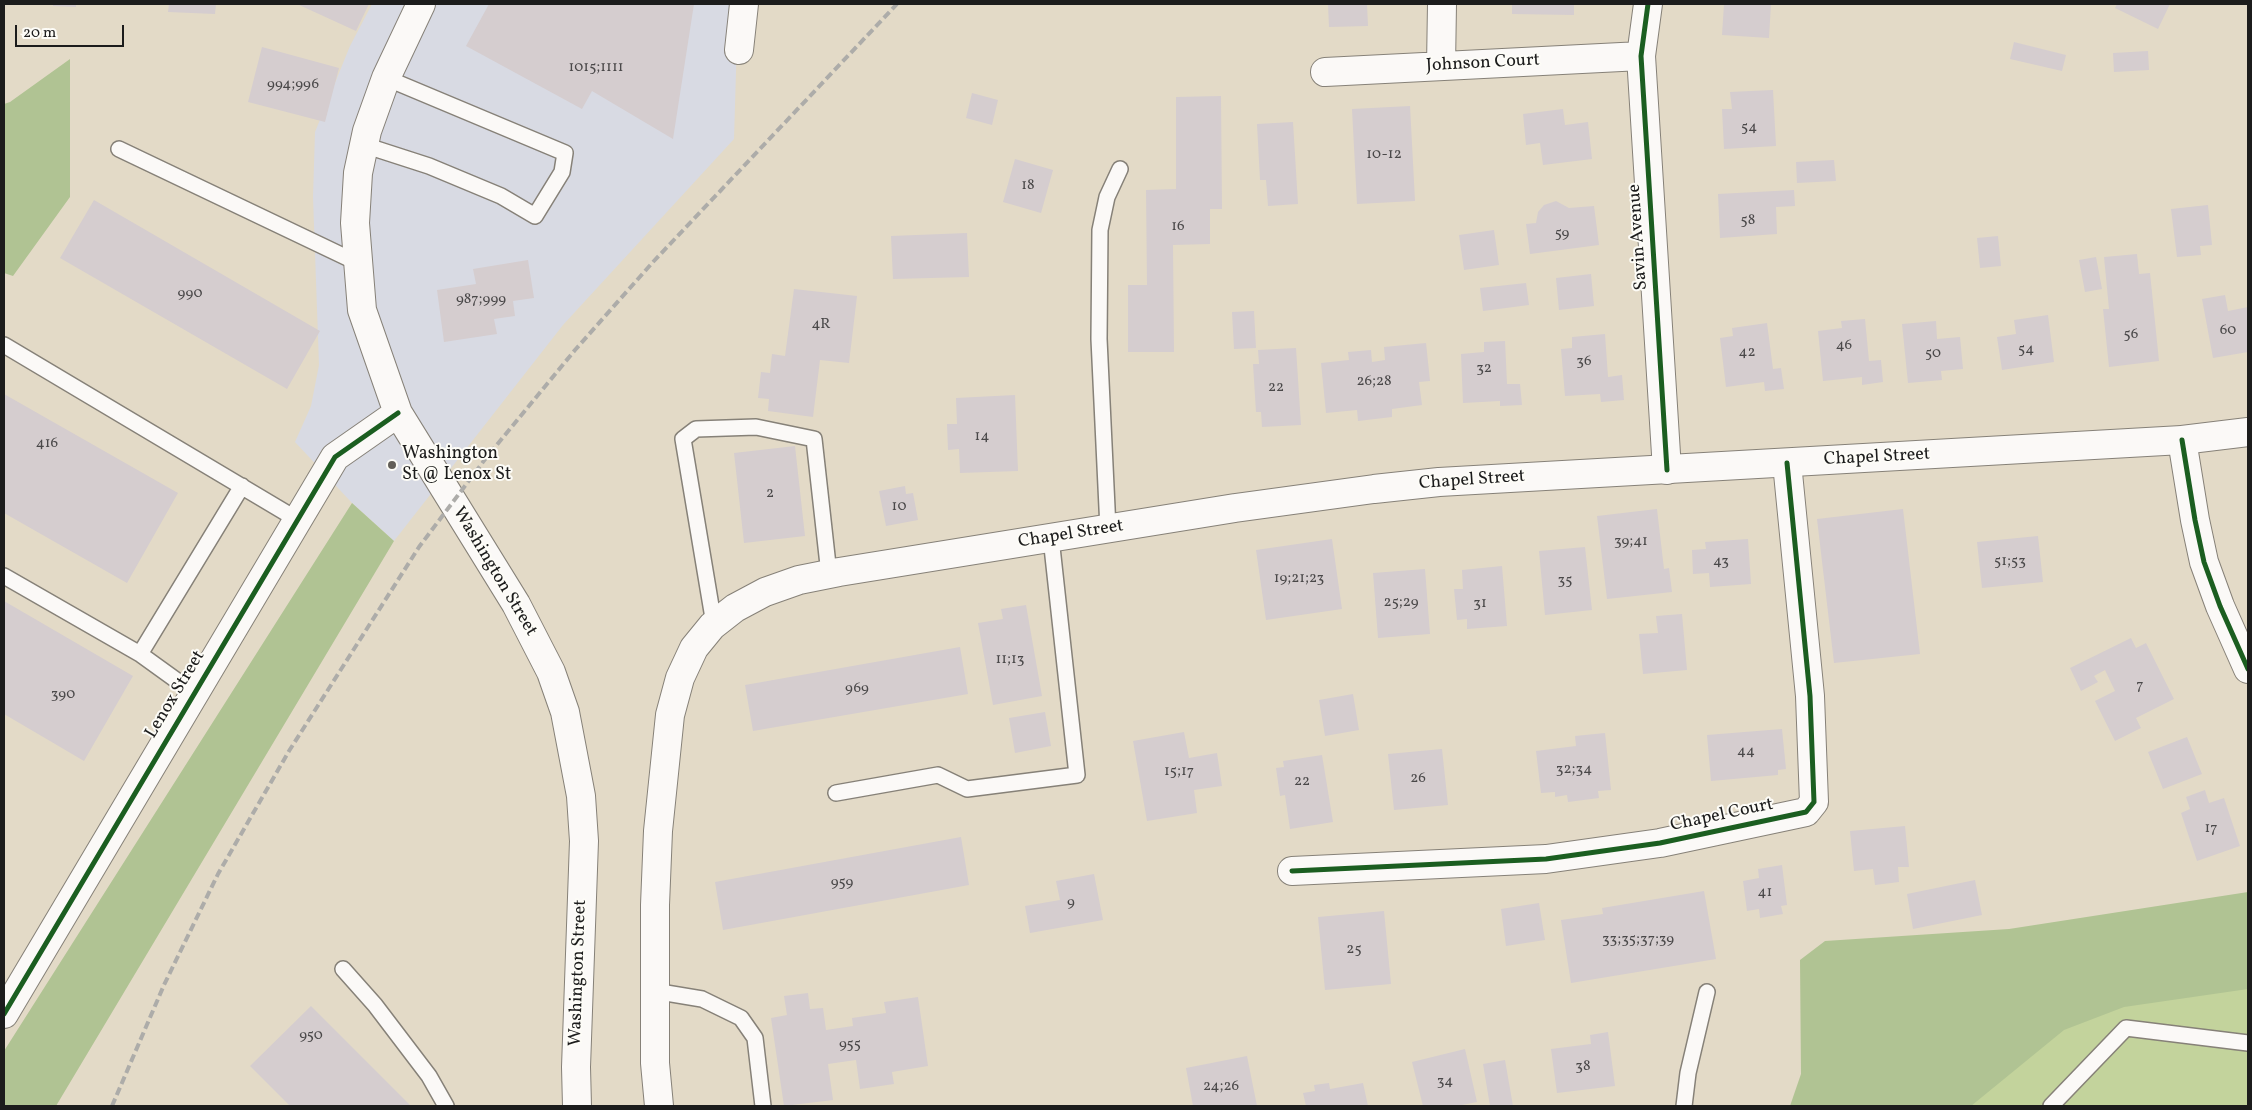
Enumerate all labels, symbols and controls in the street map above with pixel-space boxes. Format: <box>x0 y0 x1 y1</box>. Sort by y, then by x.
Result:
scale bar <box>18 15 126 47</box>
text: 20 m <box>23 23 56 44</box>
street label: Johnson Court <box>1426 50 1540 78</box>
house number: 1015;1111 <box>568 59 624 77</box>
house number: 994;996 <box>267 76 319 94</box>
house number: 54 <box>1741 119 1757 137</box>
house number: 10-12 <box>1366 146 1402 164</box>
house number: 18 <box>1021 177 1035 195</box>
street label: Savin Avenue <box>1625 183 1653 291</box>
house number: 58 <box>1741 212 1755 230</box>
house number: 16 <box>1171 218 1185 236</box>
house number: 59 <box>1555 225 1569 243</box>
house number: 990 <box>177 285 203 303</box>
house number: 987;999 <box>456 291 506 309</box>
house number: 4R <box>811 316 831 334</box>
house number: 60 <box>2220 322 2236 340</box>
house number: 56 <box>2124 326 2138 344</box>
house number: 46 <box>1836 337 1852 355</box>
house number: 54 <box>2018 341 2034 359</box>
house number: 42 <box>1738 344 1756 362</box>
house number: 50 <box>1925 345 1941 363</box>
house number: 36 <box>1576 353 1592 371</box>
house number: 32 <box>1476 360 1492 378</box>
house number: 26;28 <box>1356 373 1392 391</box>
house number: 22 <box>1268 379 1284 397</box>
house number: 14 <box>975 428 989 446</box>
house number: 416 <box>36 435 58 453</box>
place label: Washington St @ Lenox St <box>402 444 511 486</box>
street label: Chapel Street <box>1823 444 1931 472</box>
marker: Washington St @ Lenox St <box>386 459 398 471</box>
street label: Chapel Street <box>1418 467 1526 495</box>
house number: 2 <box>766 485 774 503</box>
house number: 10 <box>892 498 906 516</box>
street label: Washington Street <box>447 504 541 640</box>
street label: Chapel Street <box>1017 516 1125 554</box>
house number: 39;41 <box>1614 533 1648 551</box>
house number: 43 <box>1713 553 1729 571</box>
house number: 51;53 <box>1994 553 2026 571</box>
house number: 19;21;23 <box>1274 570 1324 588</box>
house number: 35 <box>1558 572 1572 590</box>
house number: 25;29 <box>1384 594 1418 612</box>
house number: 31 <box>1473 595 1487 613</box>
street label: Lenox Street <box>141 647 211 743</box>
house number: 11;13 <box>995 651 1025 669</box>
house number: 7 <box>2136 677 2144 695</box>
house number: 969 <box>845 680 869 698</box>
house number: 390 <box>51 686 75 704</box>
house number: 44 <box>1737 743 1755 761</box>
house number: 32;34 <box>1556 761 1592 779</box>
house number: 15;17 <box>1164 763 1194 781</box>
house number: 26 <box>1410 770 1426 788</box>
house number: 22 <box>1294 773 1310 791</box>
street label: Chapel Court <box>1669 795 1775 837</box>
house number: 17 <box>2204 820 2218 838</box>
house number: 959 <box>831 874 853 892</box>
house number: 41 <box>1758 884 1772 902</box>
house number: 9 <box>1067 894 1075 912</box>
street label: Washington Street <box>566 899 592 1047</box>
house number: 33;35;37;39 <box>1602 931 1674 949</box>
house number: 25 <box>1346 941 1362 959</box>
house number: 950 <box>299 1027 323 1045</box>
house number: 955 <box>839 1036 861 1054</box>
house number: 38 <box>1575 1058 1591 1076</box>
house number: 34 <box>1437 1073 1453 1091</box>
house number: 24;26 <box>1203 1078 1239 1096</box>

